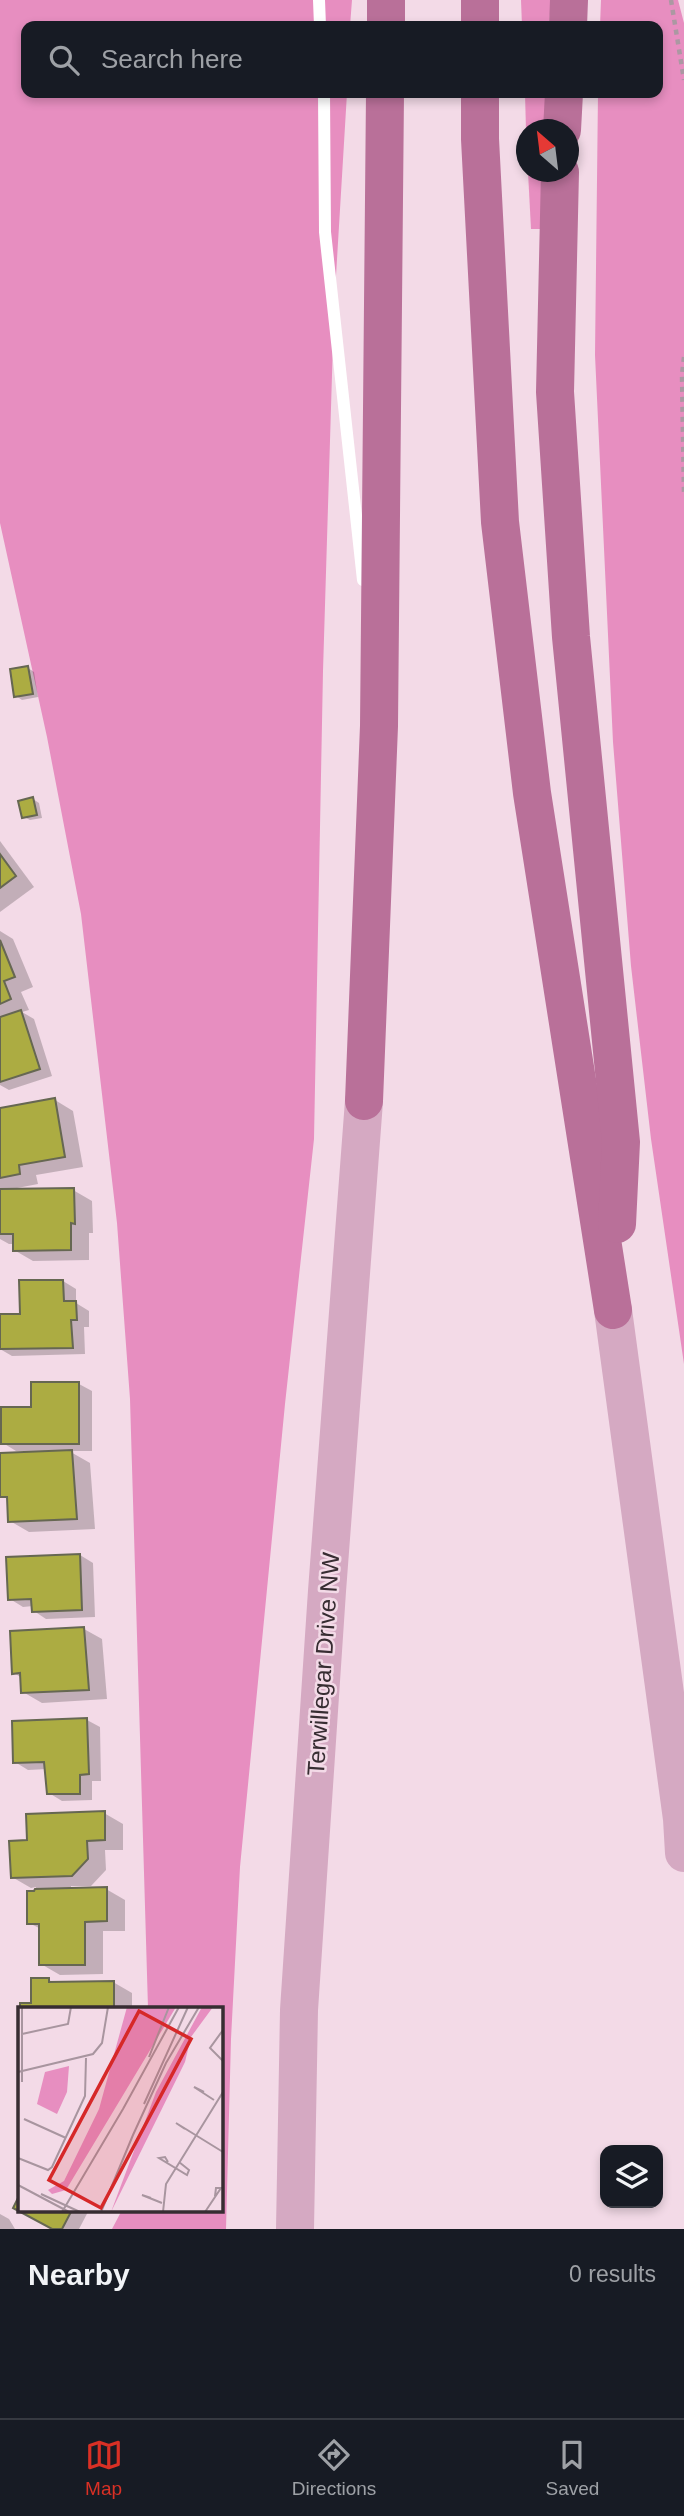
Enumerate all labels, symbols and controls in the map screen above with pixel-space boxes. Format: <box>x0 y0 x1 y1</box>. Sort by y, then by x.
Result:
search box <box>21 21 663 98</box>
icon: search <box>45 41 83 79</box>
text: Search here <box>101 44 243 74</box>
north arrow <box>516 119 579 182</box>
street label: Terwillegar Drive NW <box>302 1551 344 1777</box>
inset map <box>18 2007 222 2212</box>
map controls <box>600 2145 663 2208</box>
button: layers <box>600 2145 663 2208</box>
text: Nearby <box>28 2258 130 2291</box>
text: 0 results <box>569 2261 656 2287</box>
tab: Map <box>85 2436 123 2500</box>
tab: Directions <box>292 2436 376 2500</box>
tab: Saved <box>545 2436 599 2500</box>

